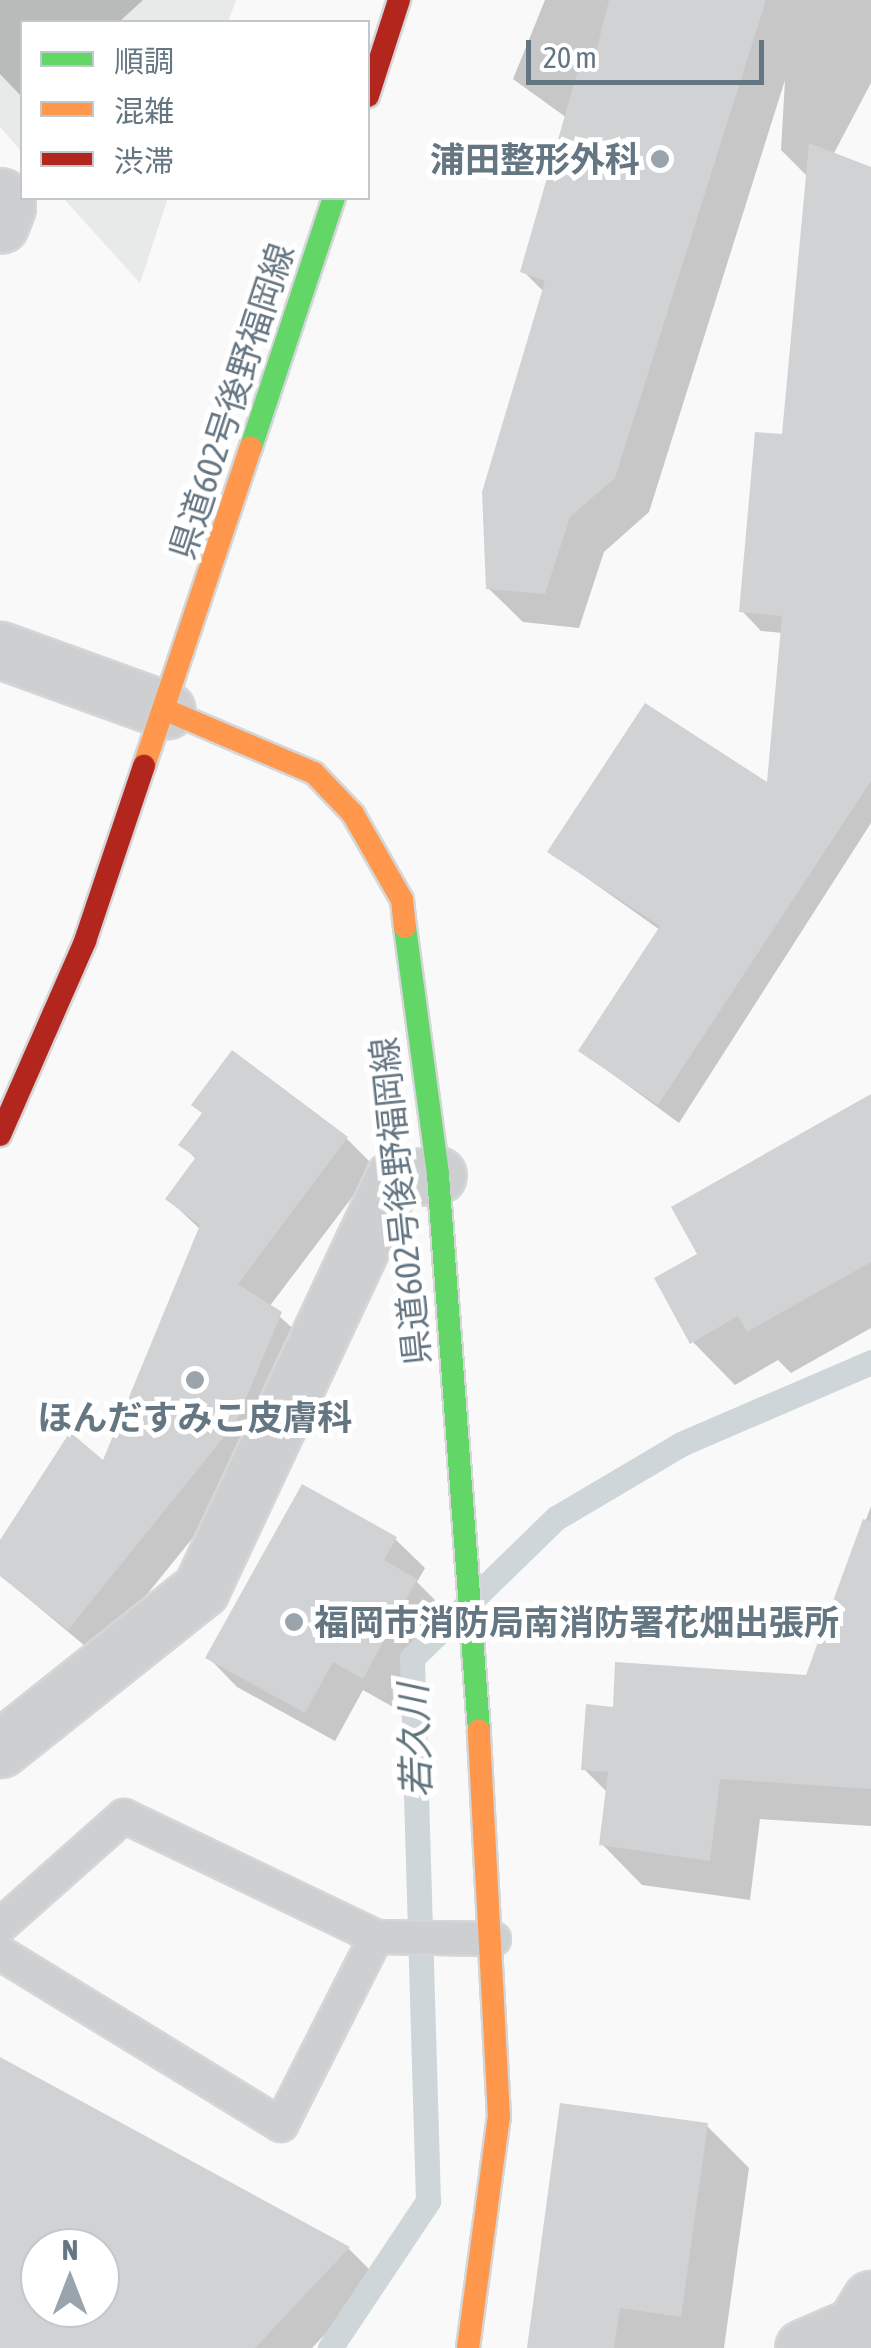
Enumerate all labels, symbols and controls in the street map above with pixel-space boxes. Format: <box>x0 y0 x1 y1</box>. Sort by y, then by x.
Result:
legend <box>20 20 370 200</box>
scale bar <box>531 20 768 82</box>
text: 20 m <box>543 40 597 74</box>
text: 順調 <box>114 44 174 78</box>
text: 混雑 <box>114 94 174 128</box>
place label: 浦田整形外科 <box>430 138 640 180</box>
text: 渋滞 <box>114 144 174 178</box>
marker: 浦田整形外科 <box>649 148 671 170</box>
street label: 県道602号後野福岡線 <box>160 238 302 564</box>
street label: 県道602号後野福岡線 <box>362 1035 438 1367</box>
marker: ほんだすみこ皮膚科 <box>184 1369 206 1391</box>
place label: ほんだすみこ皮膚科 <box>38 1396 352 1438</box>
place label: 福岡市消防局南消防署花畑出張所 <box>314 1601 839 1643</box>
marker: 福岡市消防局南消防署花畑出張所 <box>283 1611 305 1633</box>
water label: 若久川 <box>390 1683 440 1799</box>
north arrow <box>20 2228 120 2328</box>
text: N <box>62 2234 78 2266</box>

